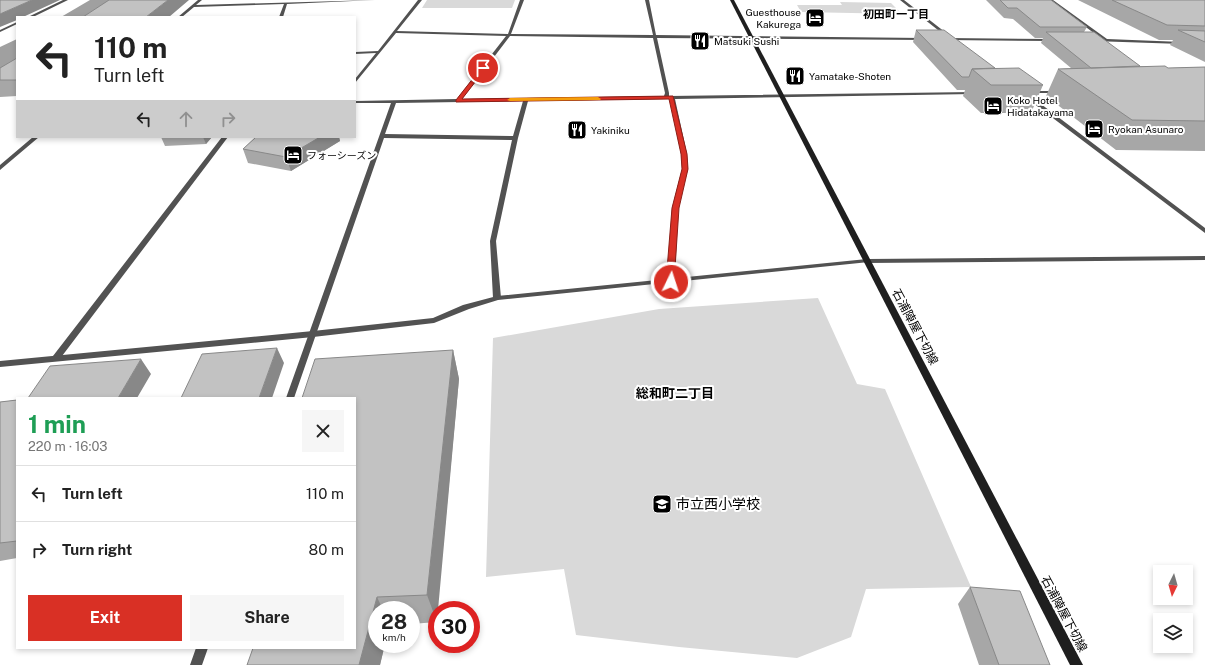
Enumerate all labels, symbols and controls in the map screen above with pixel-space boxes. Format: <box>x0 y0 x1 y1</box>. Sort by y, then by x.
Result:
place label: Guesthouse Kakurega <box>745 6 801 30</box>
hotel icon: Guesthouse Kakurega <box>804 7 826 29</box>
district label: 初田町一丁目 <box>863 8 929 20</box>
restaurant icon: Matsuki Sushi <box>689 30 711 52</box>
text: 110 m <box>94 31 167 64</box>
icon: left <box>28 32 80 84</box>
place label: Matsuki Sushi <box>714 35 779 47</box>
pin <box>466 51 500 85</box>
icon: arrive <box>472 57 494 79</box>
text: Turn left <box>94 65 164 86</box>
restaurant icon: Yamatake-Shoten <box>784 65 806 87</box>
place label: Yamatake-Shoten <box>809 70 891 82</box>
place label: Koko Hotel Hidatakayama <box>1007 94 1074 118</box>
hotel icon: Koko Hotel Hidatakayama <box>982 95 1004 117</box>
icon: left <box>133 108 155 130</box>
icon: ahead <box>175 108 197 130</box>
icon: right <box>217 108 239 130</box>
hotel icon: Ryokan Asunaro <box>1083 118 1105 140</box>
restaurant icon: Yakiniku <box>566 119 588 141</box>
place label: Ryokan Asunaro <box>1108 123 1184 135</box>
place label: Yakiniku <box>591 124 630 136</box>
hotel icon: フォーシーズン <box>282 144 304 166</box>
place label: フォーシーズン <box>307 149 376 161</box>
position arrow <box>650 261 692 303</box>
street label: 石浦陣屋下切線 <box>889 287 941 367</box>
district label: 総和町二丁目 <box>635 386 714 401</box>
text: 1 min <box>28 410 86 438</box>
button: close <box>302 410 344 452</box>
text: 220 m · 16:03 <box>28 439 107 454</box>
icon: left <box>28 483 50 505</box>
text: Turn left <box>62 485 123 502</box>
text: 110 m <box>306 485 344 502</box>
school or university icon: 市立西小学校 <box>651 493 673 515</box>
place label: 市立西小学校 <box>676 496 760 512</box>
icon: right <box>28 539 50 561</box>
text: Turn right <box>62 541 132 558</box>
text: 80 m <box>309 541 344 558</box>
north arrow <box>1153 565 1193 605</box>
map controls <box>1153 565 1193 653</box>
street label: 石浦陣屋下切線 <box>1038 574 1090 654</box>
button: Exit <box>28 595 182 641</box>
button: Share <box>190 595 344 641</box>
speed limit sign: 30 <box>428 601 480 653</box>
text: 28 <box>381 610 407 634</box>
button: layers <box>1153 613 1193 653</box>
text: km/h <box>382 631 406 643</box>

